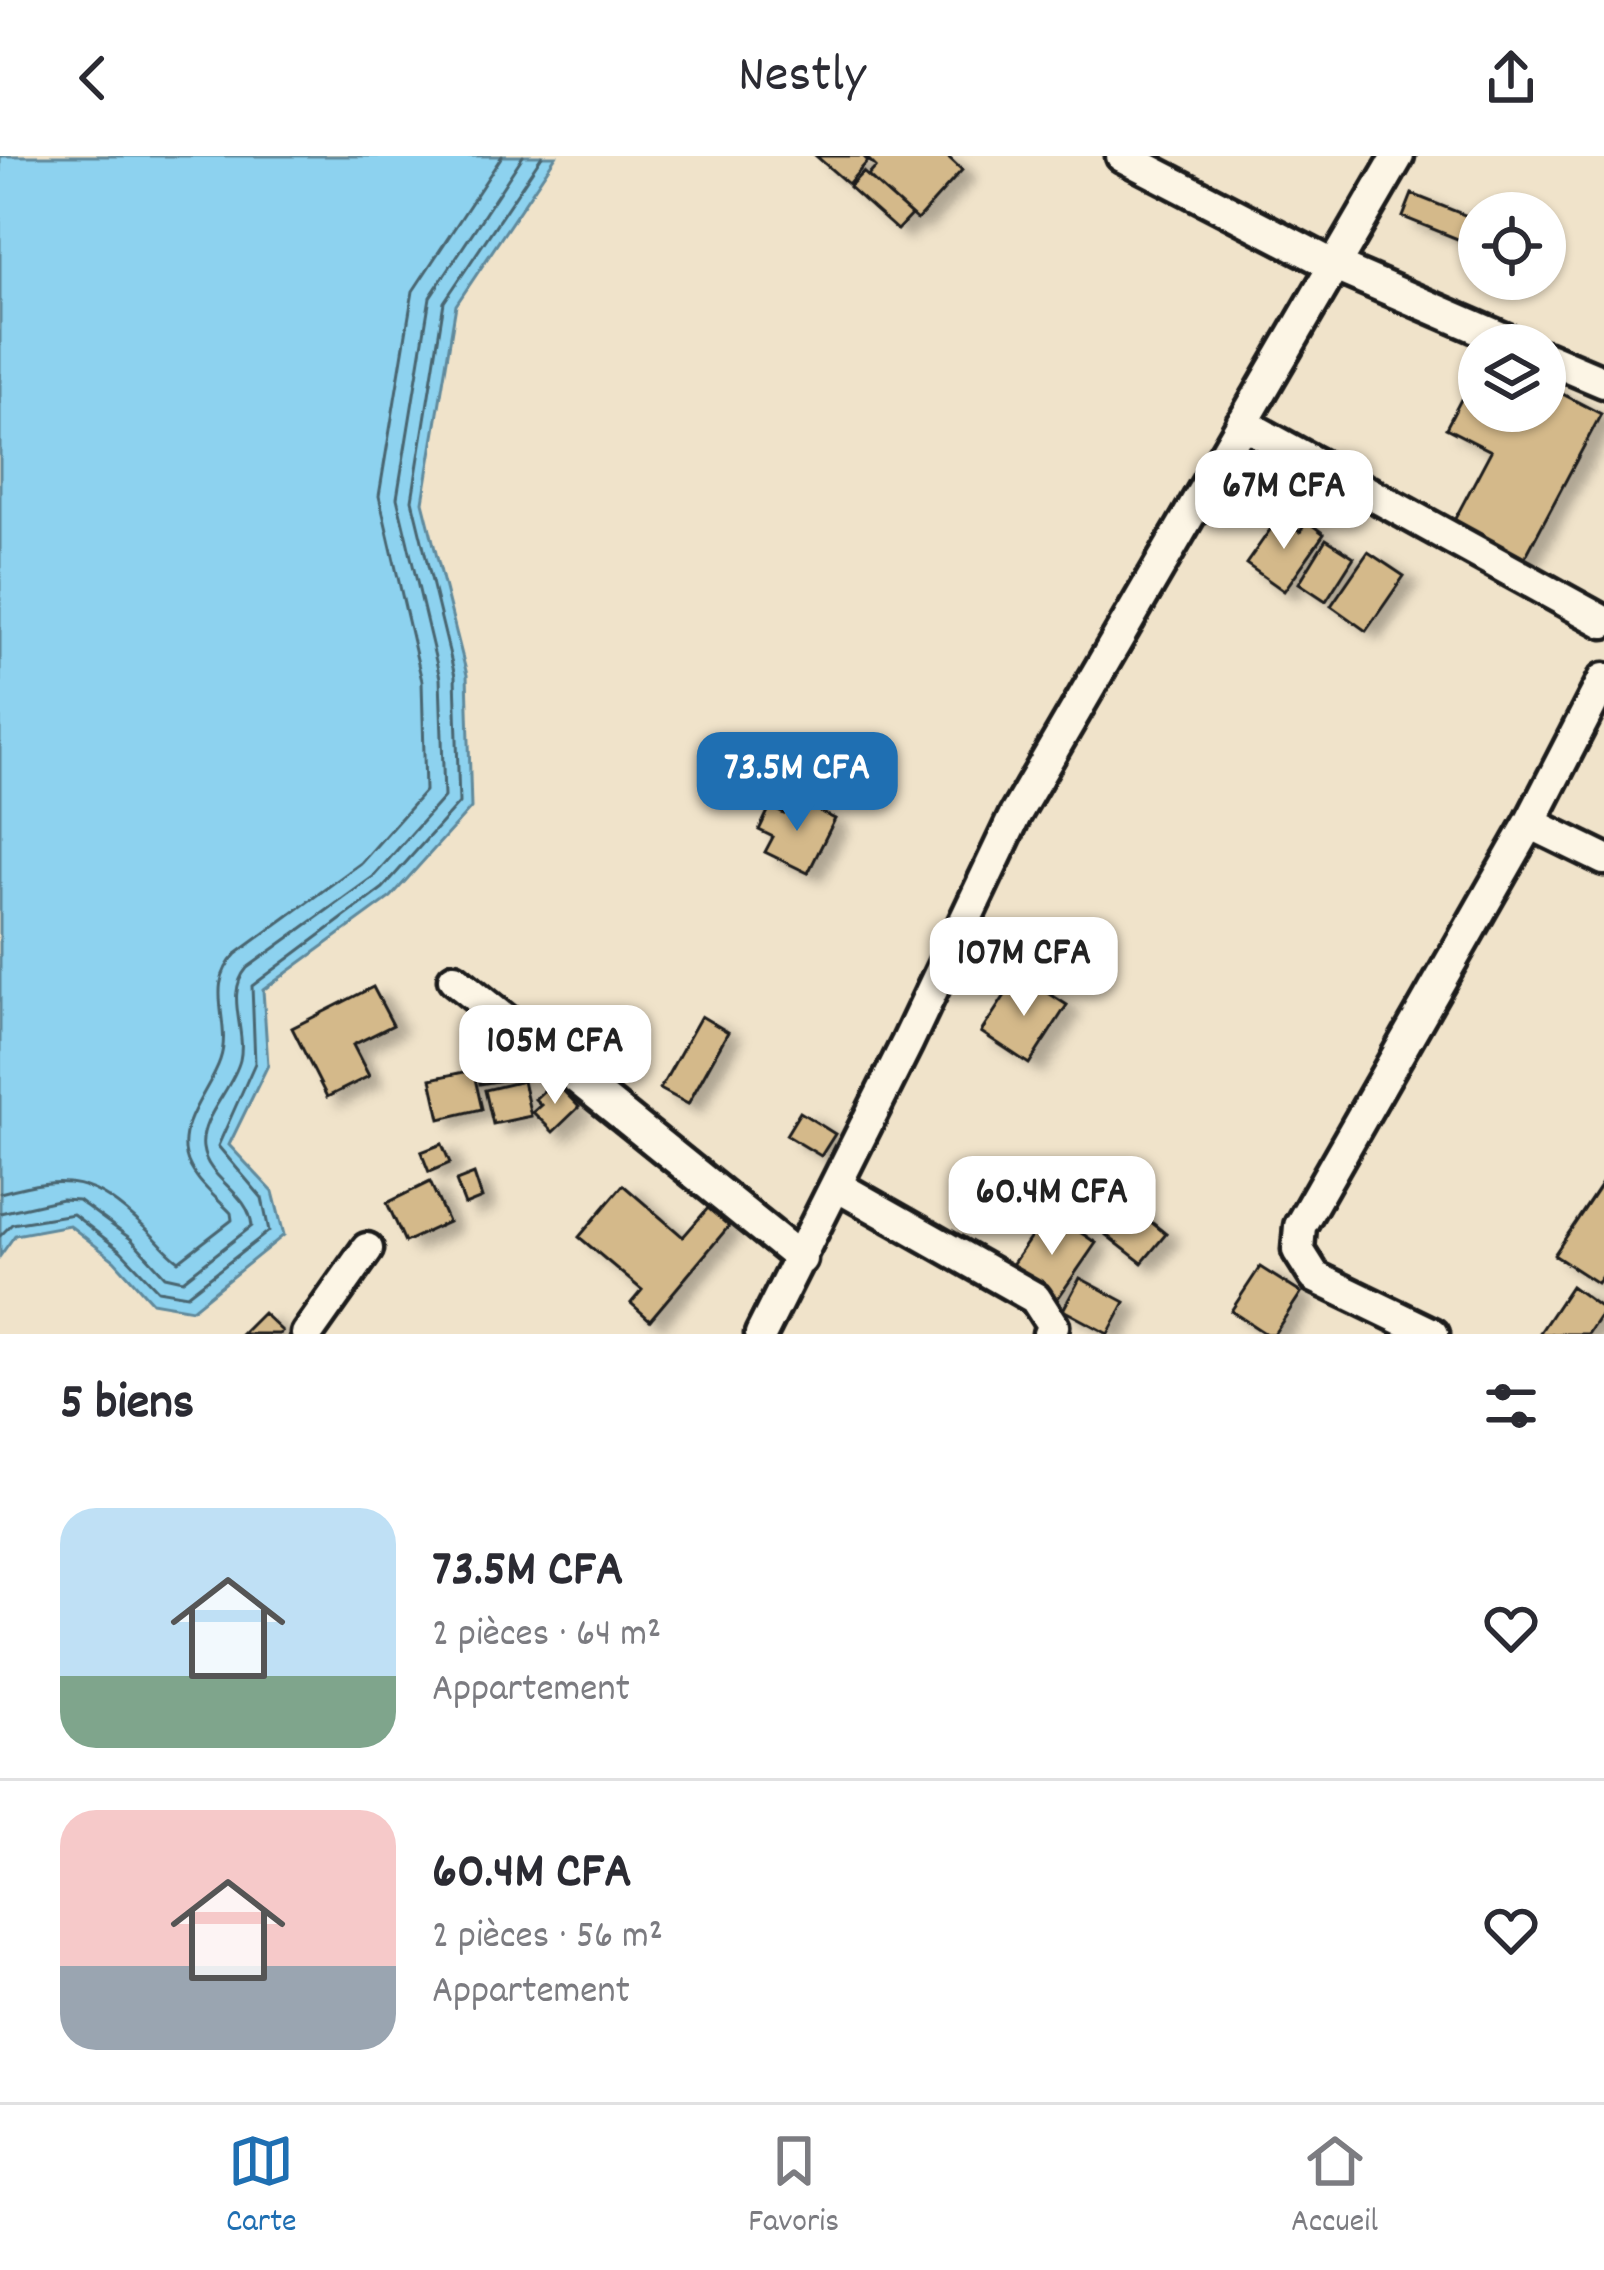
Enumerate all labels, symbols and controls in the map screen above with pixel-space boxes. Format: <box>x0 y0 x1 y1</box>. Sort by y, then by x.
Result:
text: Nestly <box>738 40 866 117</box>
icon: back <box>60 45 126 111</box>
icon: share <box>1478 45 1544 111</box>
map controls <box>1458 192 1566 432</box>
button: locate <box>1458 192 1566 300</box>
button: layers <box>1458 324 1566 432</box>
pin: 67M CFA <box>1173 450 1395 552</box>
text: 67M CFA <box>1222 461 1346 516</box>
pin: 73.5M CFA <box>660 732 934 834</box>
text: 73.5M CFA <box>724 743 870 798</box>
pin: 107M CFA <box>900 917 1148 1019</box>
text: 107M CFA <box>957 928 1091 983</box>
pin: 105M CFA <box>431 1005 679 1107</box>
text: 105M CFA <box>486 1016 624 1071</box>
pin: 60.4M CFA <box>915 1156 1189 1258</box>
text: 60.4M CFA <box>976 1167 1128 1222</box>
text: 5 biens <box>60 1370 194 1442</box>
icon: filters <box>1478 1373 1544 1439</box>
text: 73.5M CFA <box>432 1537 624 1609</box>
icon: home <box>156 1556 300 1700</box>
icon: heart <box>1478 1595 1544 1661</box>
text: 2 pièces · 64 m² <box>432 1609 661 1664</box>
text: Appartement <box>432 1664 630 1719</box>
text: 60.4M CFA <box>432 1839 632 1911</box>
icon: home <box>156 1858 300 2002</box>
icon: heart <box>1478 1897 1544 1963</box>
text: 2 pièces · 56 m² <box>432 1911 663 1966</box>
text: Appartement <box>432 1966 630 2021</box>
tab: Carte <box>226 2128 297 2247</box>
tab: Favoris <box>748 2128 839 2247</box>
tab: Accueil <box>1291 2128 1378 2247</box>

